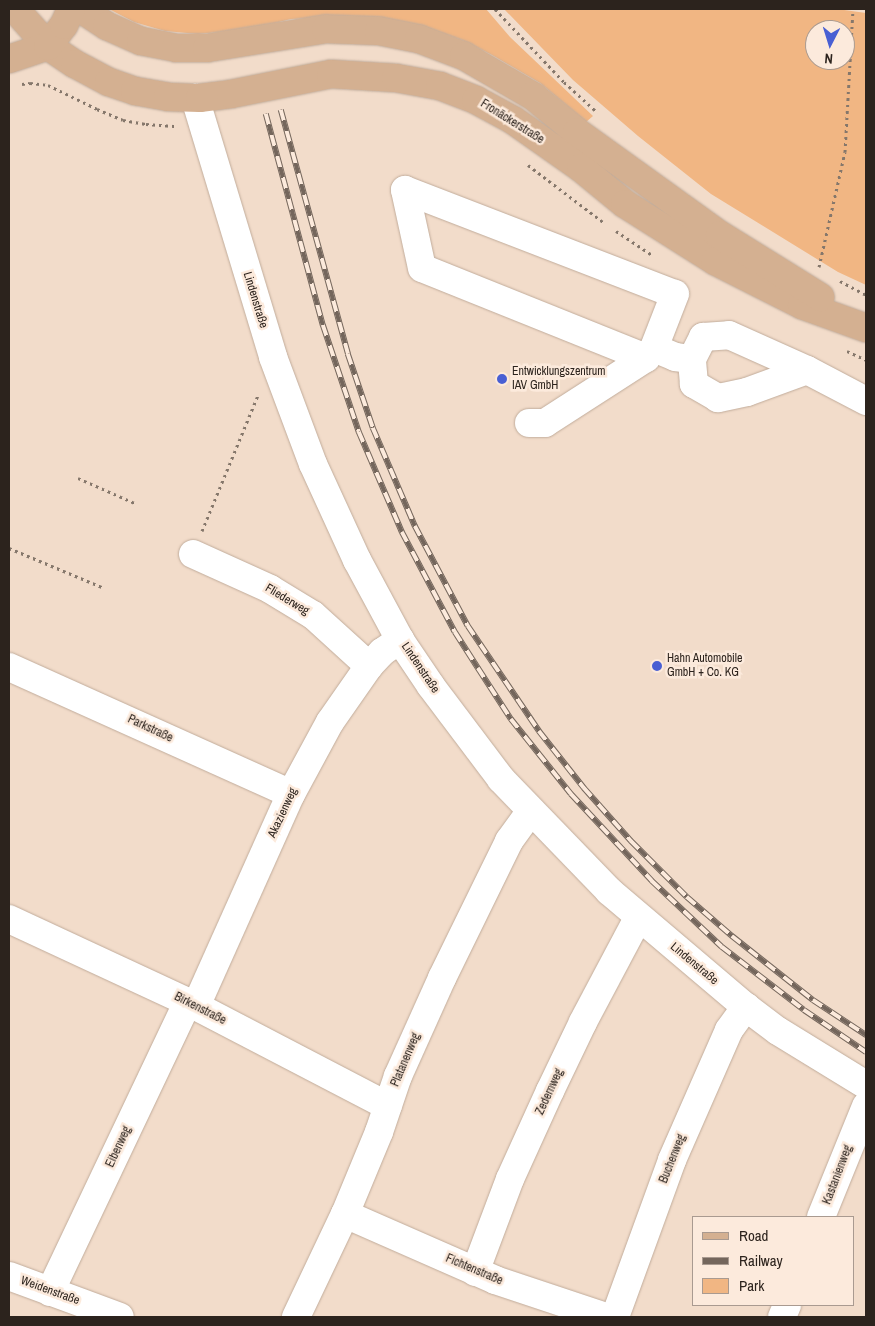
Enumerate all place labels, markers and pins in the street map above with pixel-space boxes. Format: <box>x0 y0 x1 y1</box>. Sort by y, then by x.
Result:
place label: Entwicklungszentrum IAV GmbH <box>512 365 606 393</box>
marker: Entwicklungszentrum IAV GmbH <box>496 373 508 385</box>
place label: Hahn Automobile GmbH + Co. KG <box>667 652 743 680</box>
marker: Hahn Automobile GmbH + Co. KG <box>651 660 663 672</box>

